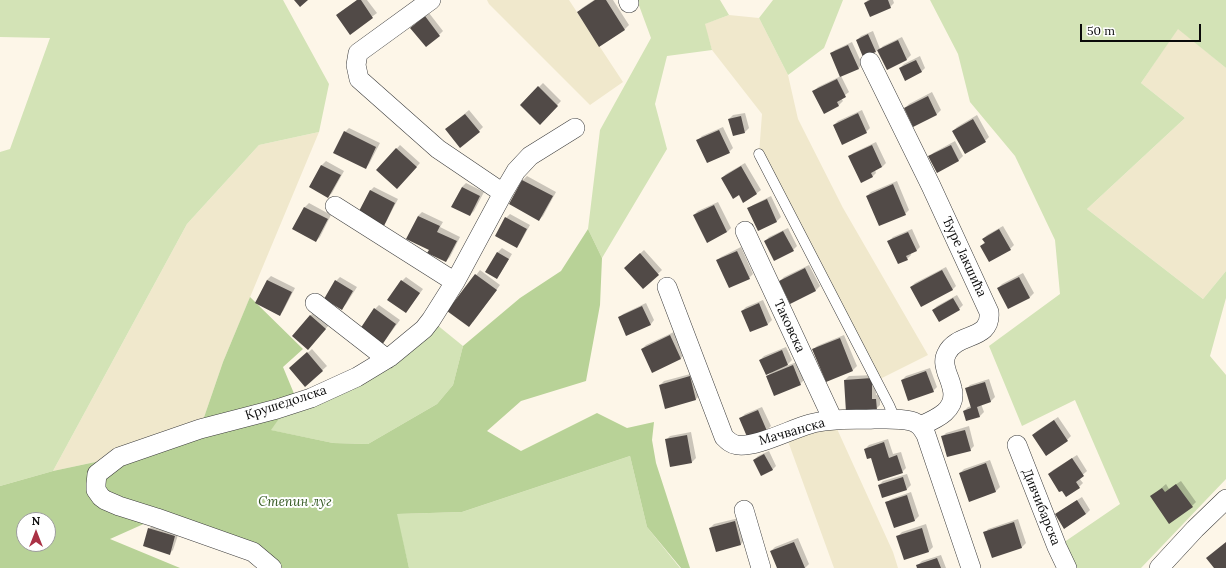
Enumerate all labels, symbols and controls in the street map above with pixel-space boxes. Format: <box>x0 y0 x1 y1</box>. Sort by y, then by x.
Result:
scale bar <box>1082 16 1203 42</box>
text: 50 m <box>1087 23 1115 38</box>
street label: Ђуре Јакшића <box>939 214 989 300</box>
street label: Таковска <box>770 297 808 355</box>
street label: Крушедолска <box>243 382 329 424</box>
street label: Мачванска <box>757 415 827 449</box>
street label: Дивчибарска <box>1019 466 1063 548</box>
park label: Степин луг <box>258 494 332 510</box>
north arrow <box>16 512 56 552</box>
text: N <box>32 514 40 528</box>

